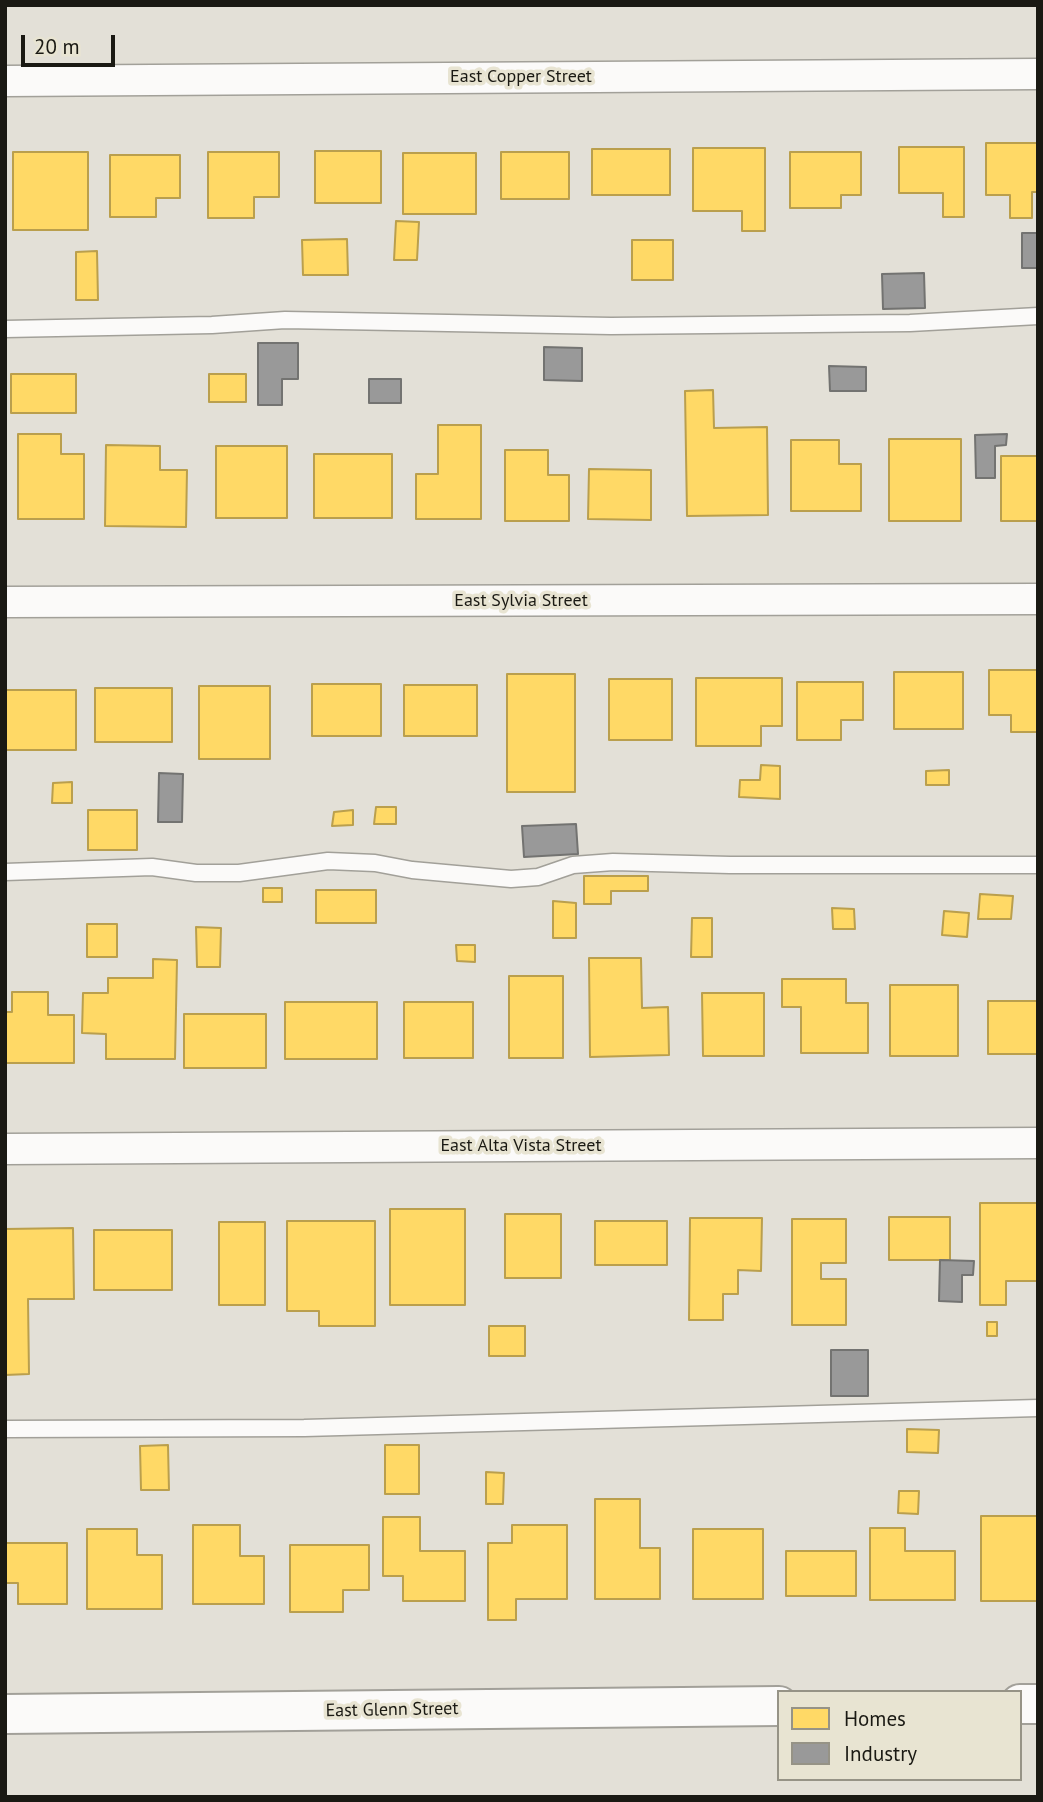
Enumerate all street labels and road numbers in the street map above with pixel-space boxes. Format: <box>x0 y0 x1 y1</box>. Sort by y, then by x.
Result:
street label: East Copper Street <box>450 66 592 88</box>
street label: East Sylvia Street <box>454 590 588 612</box>
street label: East Alta Vista Street <box>440 1135 602 1157</box>
street label: East Glenn Street <box>325 1698 459 1722</box>

